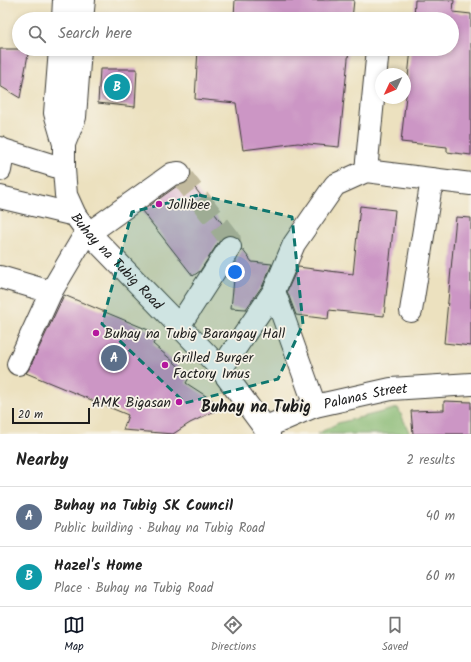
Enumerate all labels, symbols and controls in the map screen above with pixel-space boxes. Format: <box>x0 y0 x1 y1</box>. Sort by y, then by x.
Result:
search box <box>12 12 459 56</box>
text: Search here <box>58 22 132 46</box>
icon: search <box>26 23 48 45</box>
north arrow <box>375 68 411 104</box>
pin: B <box>104 72 130 102</box>
place label: Jollibee <box>167 194 211 216</box>
marker: Jollibee <box>154 199 164 209</box>
street label: Buhay na Tubig Road <box>65 208 169 316</box>
your location <box>225 262 245 282</box>
place label: Buhay na Tubig Barangay Hall <box>104 323 286 345</box>
marker: Buhay na Tubig Barangay Hall <box>91 328 101 338</box>
pin: A <box>101 343 127 373</box>
place label: Grilled Burger Factory Imus <box>173 347 255 385</box>
marker: Grilled Burger Factory Imus <box>160 360 170 370</box>
street label: Palanas Street <box>322 378 409 416</box>
place label: AMK Bigasan <box>92 392 171 414</box>
district label: Buhay na Tubig <box>201 395 311 420</box>
marker: AMK Bigasan <box>174 397 184 407</box>
scale bar <box>12 406 90 425</box>
text: 20 m <box>18 406 43 424</box>
text: Nearby <box>16 447 68 474</box>
text: 2 results <box>407 450 455 471</box>
text: Buhay na Tubig SK Council <box>54 494 233 518</box>
text: A <box>25 506 33 527</box>
text: 40 m <box>426 506 455 527</box>
text: Public building · Buhay na Tubig Road <box>54 518 265 539</box>
text: Hazel's Home <box>54 554 142 578</box>
text: B <box>25 566 33 587</box>
text: 60 m <box>426 566 455 587</box>
text: Place · Buhay na Tubig Road <box>54 578 213 599</box>
tab: Map <box>63 614 85 656</box>
tab: Directions <box>211 614 256 656</box>
tab: Saved <box>382 614 408 656</box>

